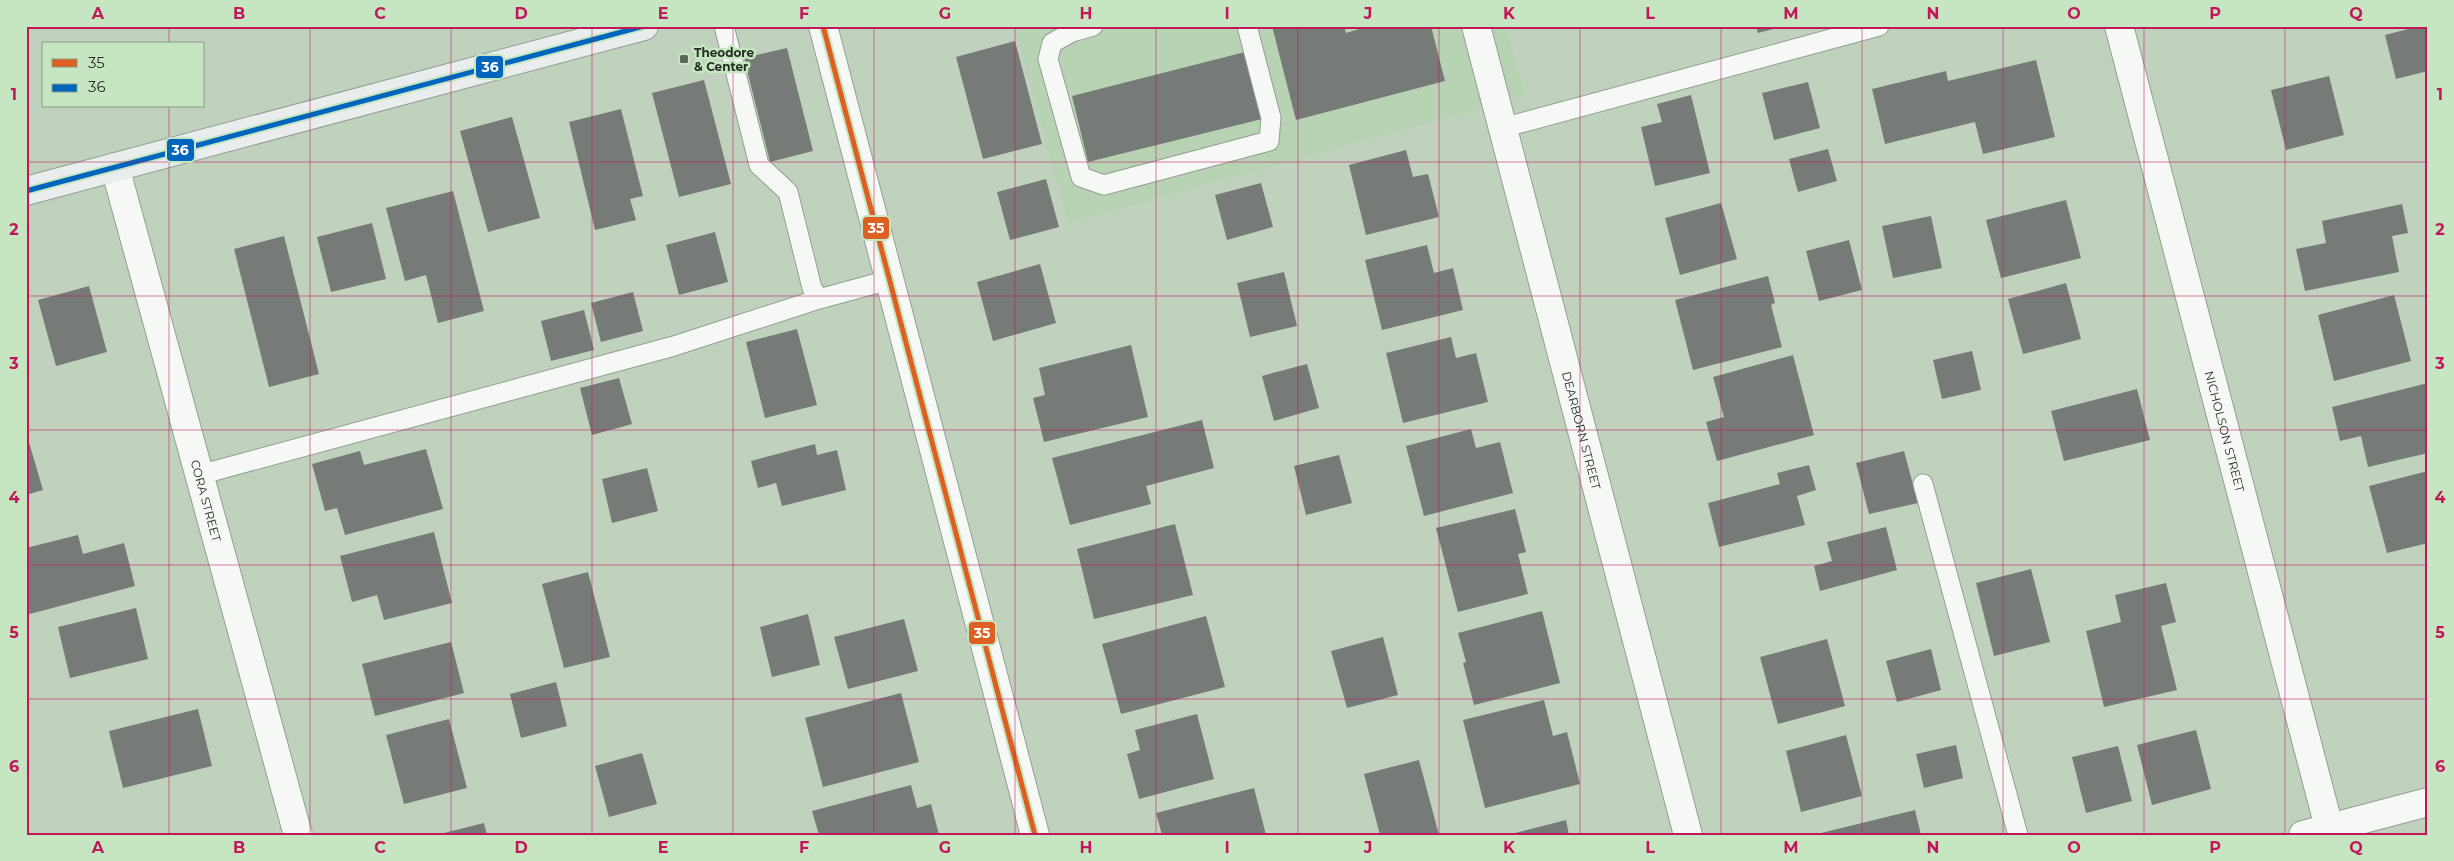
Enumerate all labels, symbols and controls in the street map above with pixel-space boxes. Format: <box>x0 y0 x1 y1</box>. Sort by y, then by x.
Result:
text: A <box>91 4 105 23</box>
text: B <box>233 4 245 23</box>
text: C <box>374 4 386 23</box>
text: D <box>514 4 528 23</box>
text: E <box>658 4 668 23</box>
text: F <box>799 4 809 23</box>
text: G <box>939 4 951 23</box>
text: H <box>1080 4 1092 23</box>
text: I <box>1224 4 1230 23</box>
text: J <box>1363 4 1372 23</box>
text: K <box>1503 4 1516 23</box>
text: L <box>1645 4 1655 23</box>
text: M <box>1783 4 1799 23</box>
text: N <box>1927 4 1939 23</box>
text: O <box>2067 4 2081 23</box>
text: P <box>2209 4 2221 23</box>
text: Q <box>2349 4 2363 23</box>
legend <box>42 42 205 108</box>
place label: Theodore & Center <box>694 45 754 74</box>
text: 35 <box>88 53 105 72</box>
marker: Theodore & Center <box>678 53 690 65</box>
line badge: 36 <box>475 55 504 79</box>
text: 36 <box>480 58 499 76</box>
text: 36 <box>88 77 106 96</box>
text: 1 <box>11 85 17 104</box>
text: 1 <box>2437 85 2443 104</box>
line badge: 36 <box>166 138 195 162</box>
text: 36 <box>170 141 189 159</box>
line badge: 35 <box>862 216 890 240</box>
text: 35 <box>867 219 884 237</box>
text: 2 <box>9 220 19 239</box>
text: 2 <box>2435 220 2445 239</box>
text: 3 <box>8 354 19 373</box>
text: 3 <box>2434 354 2445 373</box>
street label: NICHOLSON STREET <box>2202 369 2248 494</box>
street label: DEARBORN STREET <box>1559 370 1605 491</box>
street label: CORA STREET <box>188 458 225 544</box>
text: 4 <box>8 488 20 507</box>
text: 4 <box>2434 488 2446 507</box>
line badge: 35 <box>968 621 996 645</box>
text: 5 <box>9 623 19 642</box>
text: 5 <box>2435 623 2445 642</box>
text: 35 <box>973 624 990 642</box>
text: 6 <box>9 757 19 776</box>
text: 6 <box>2435 757 2445 776</box>
text: A <box>91 838 105 857</box>
text: B <box>233 838 245 857</box>
text: C <box>374 838 386 857</box>
text: D <box>514 838 528 857</box>
text: E <box>658 838 668 857</box>
text: F <box>799 838 809 857</box>
text: G <box>939 838 951 857</box>
text: H <box>1080 838 1092 857</box>
text: I <box>1224 838 1230 857</box>
text: J <box>1363 838 1372 857</box>
text: K <box>1503 838 1516 857</box>
text: L <box>1645 838 1655 857</box>
text: M <box>1783 838 1799 857</box>
text: N <box>1927 838 1939 857</box>
text: O <box>2067 838 2081 857</box>
text: P <box>2209 838 2221 857</box>
text: Q <box>2349 838 2363 857</box>

